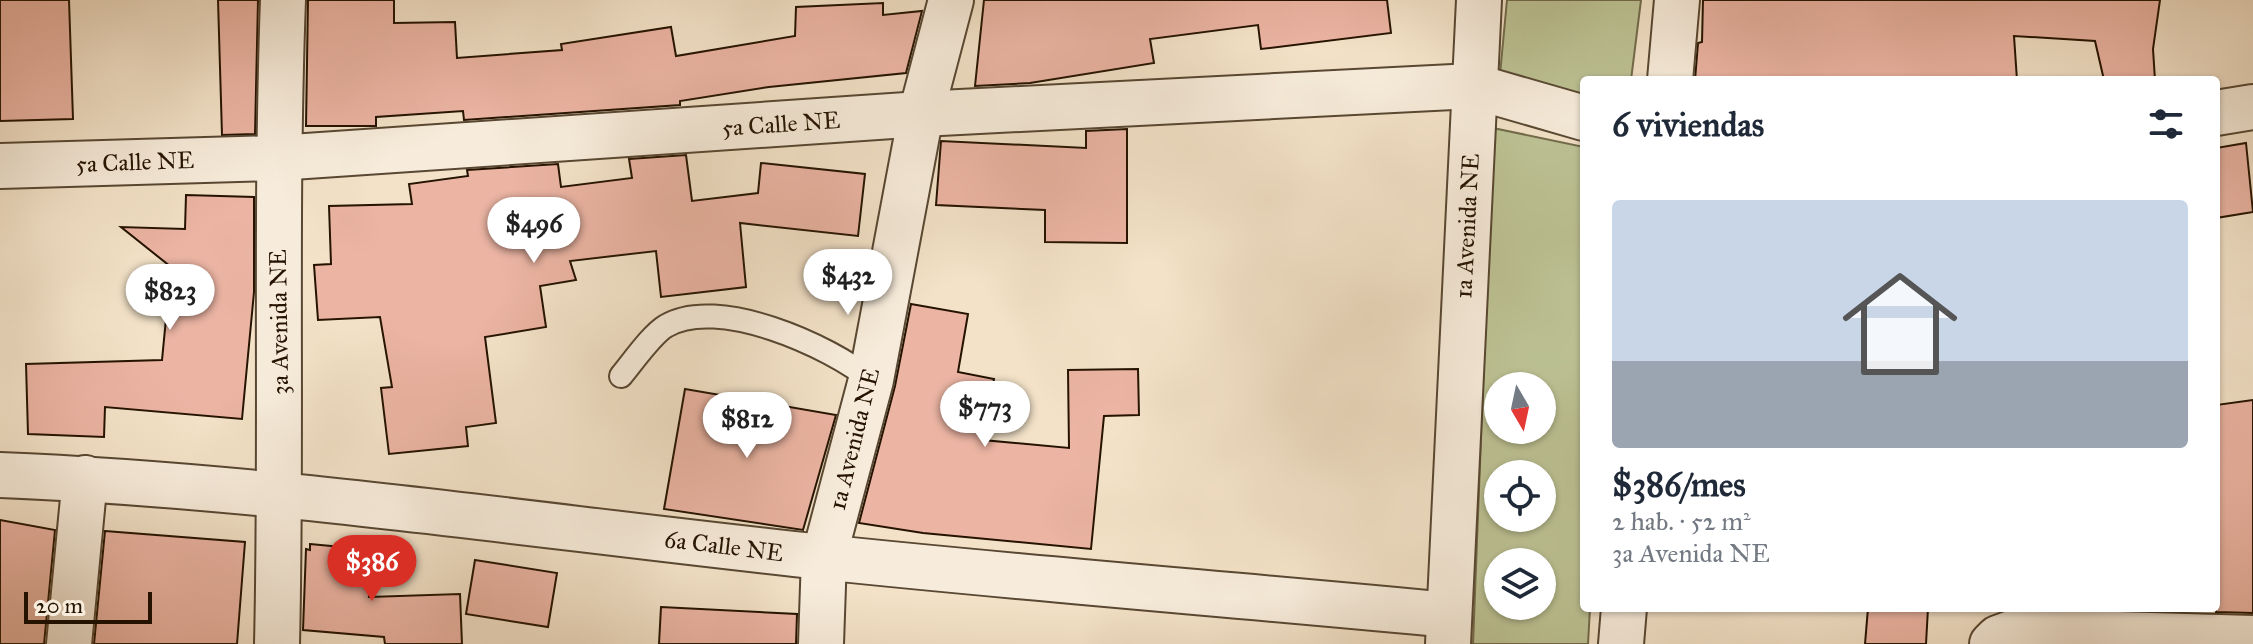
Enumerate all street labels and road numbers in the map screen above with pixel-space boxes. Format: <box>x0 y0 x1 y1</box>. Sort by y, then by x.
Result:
street label: 5a Calle NE <box>721 105 841 143</box>
street label: 5a Calle NE <box>75 145 195 179</box>
street label: 1a Avenida NE <box>1448 153 1486 299</box>
street label: 3a Avenida NE <box>263 249 295 395</box>
street label: 1a Avenida NE <box>822 365 886 513</box>
street label: 6a Calle NE <box>663 524 785 568</box>

